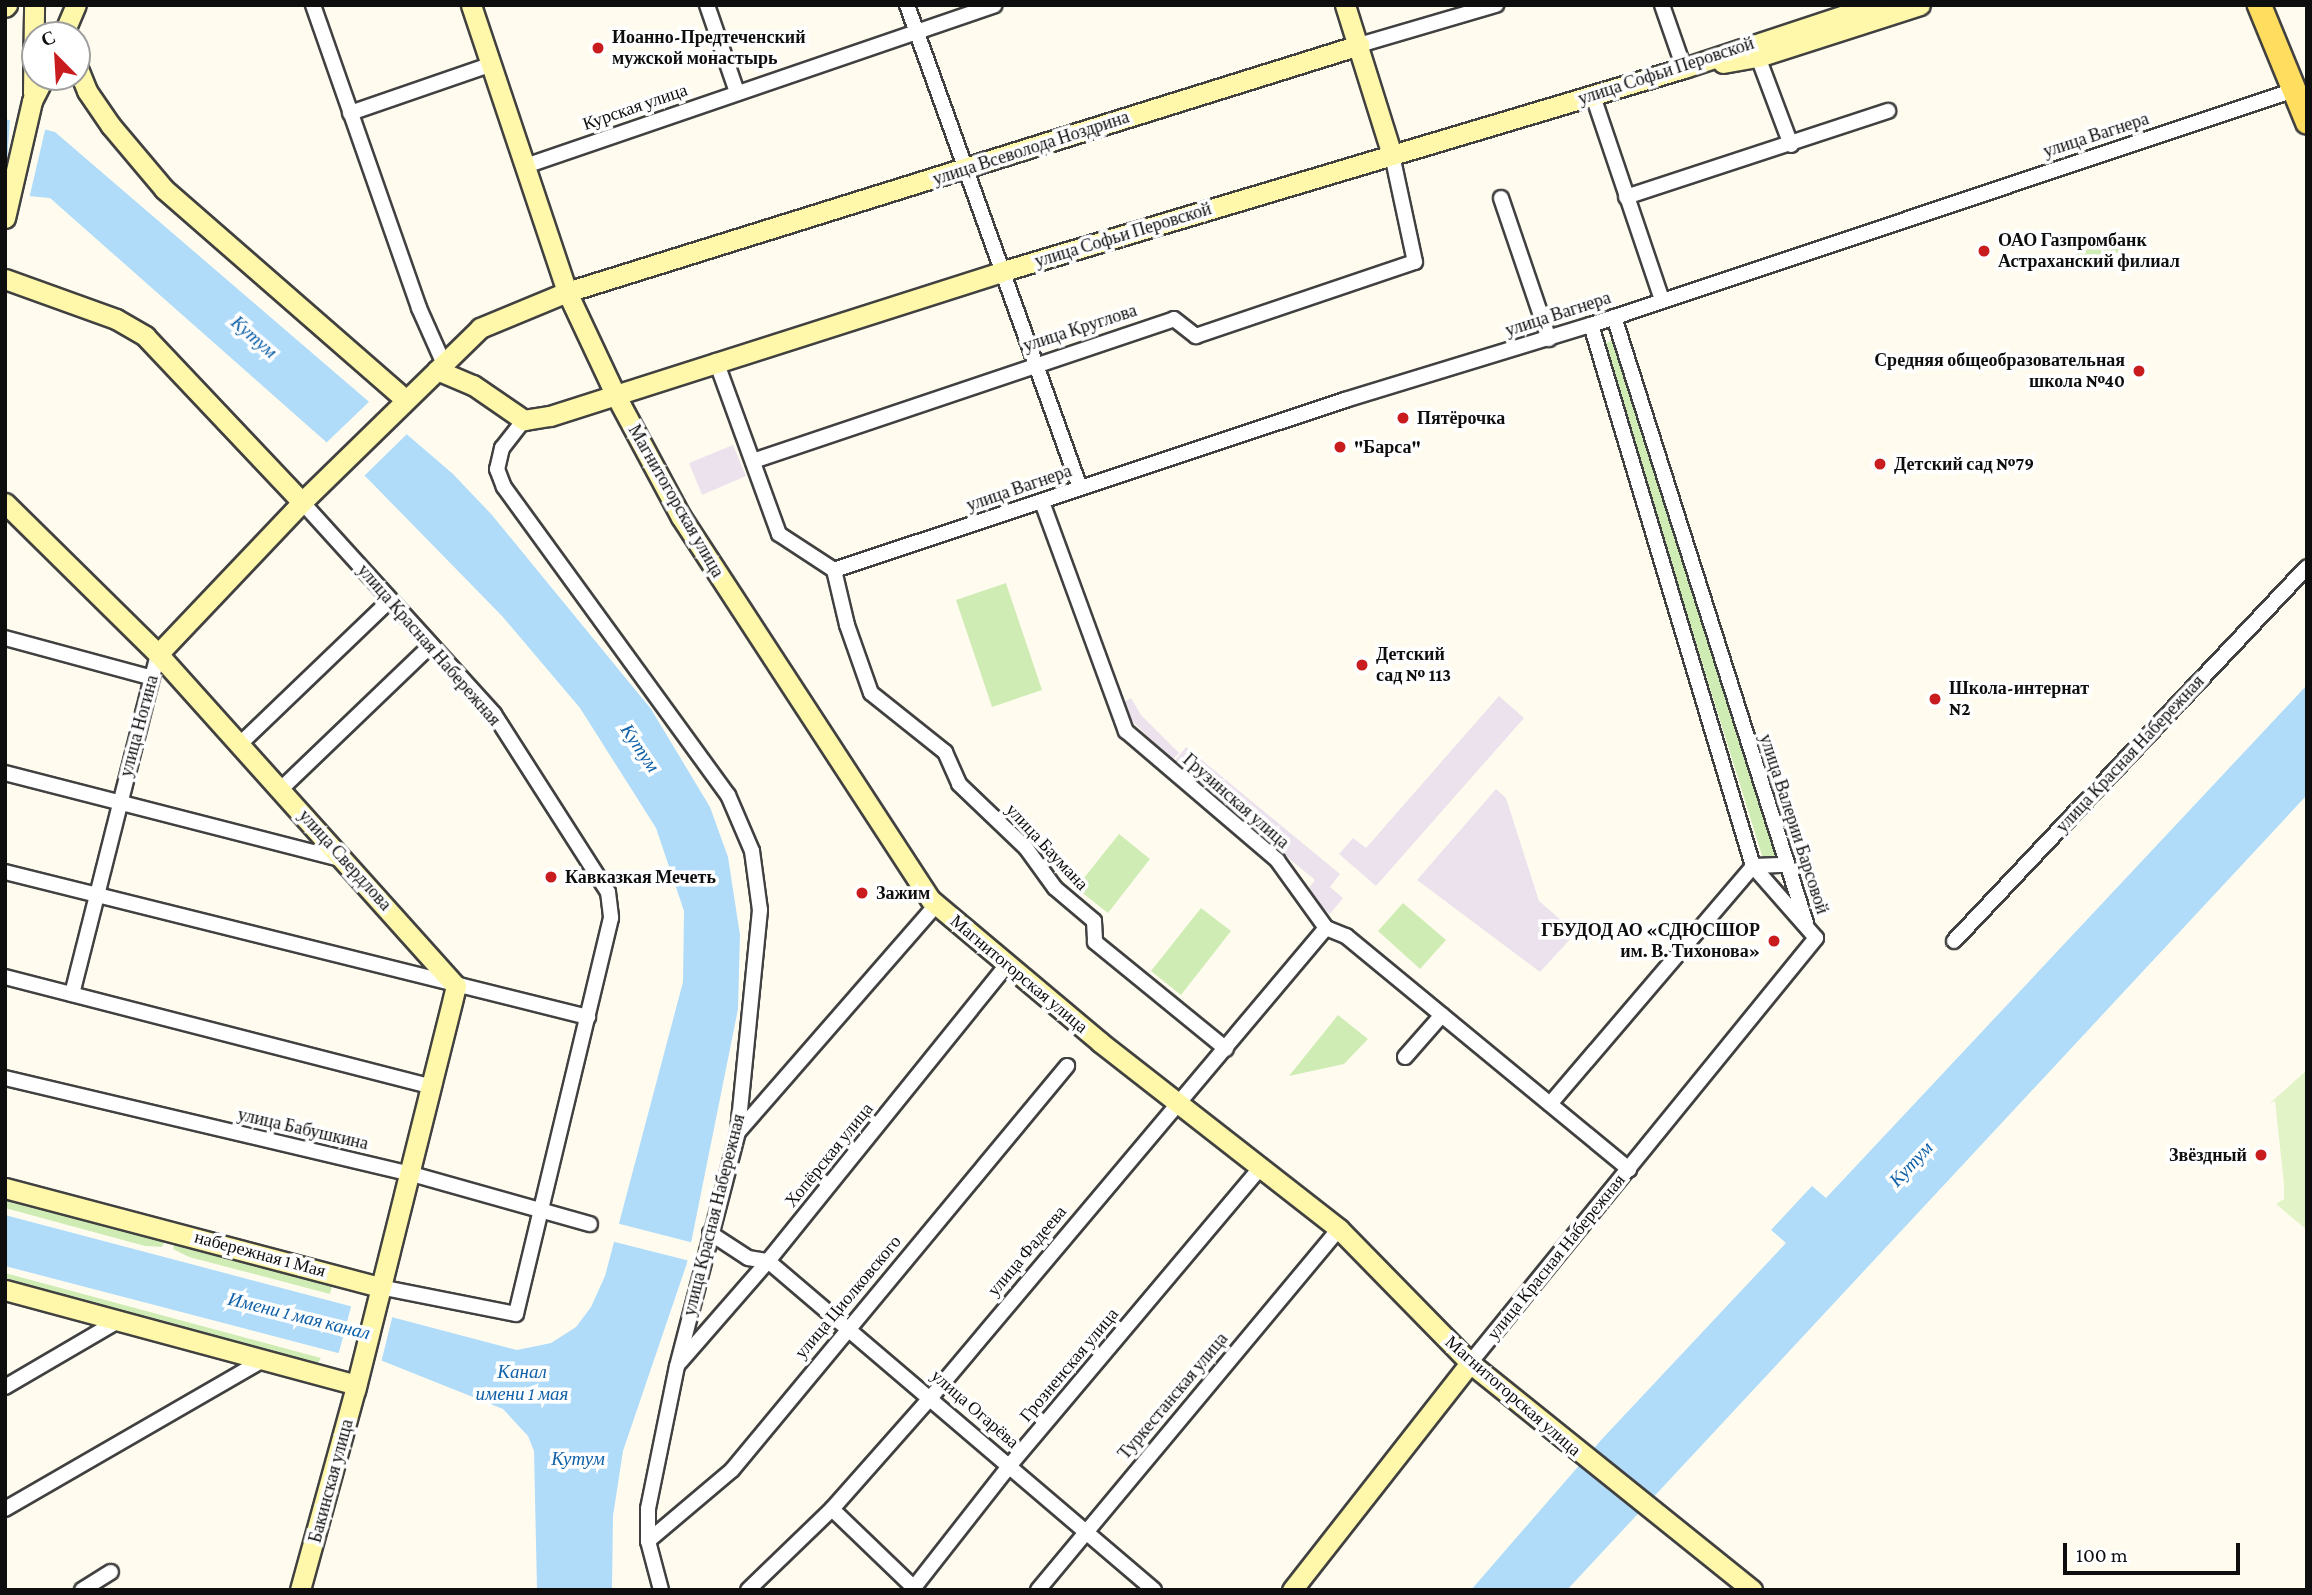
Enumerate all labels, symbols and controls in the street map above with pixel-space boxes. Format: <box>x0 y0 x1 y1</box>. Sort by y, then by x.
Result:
north arrow <box>21 21 91 91</box>
text: С <box>38 26 59 51</box>
place label: Иоанно-Предтеченский мужской монастырь <box>612 27 806 70</box>
street label: улица Софьи Перовской <box>1575 32 1757 110</box>
marker: Иоанно-Предтеченский мужской монастырь <box>590 40 606 56</box>
street label: Курская улица <box>580 79 690 135</box>
street label: улица Всеволода Ноздрина <box>930 106 1132 190</box>
street label: улица Вагнера <box>2040 108 2152 162</box>
street label: улица Софьи Перовской <box>1032 198 1214 272</box>
place label: ОАО Газпромбанк Астраханский филиал <box>1998 230 2180 272</box>
marker: ОАО Газпромбанк Астраханский филиал <box>1976 243 1992 259</box>
street label: улица Вагнера <box>1502 287 1614 341</box>
street label: улица Круглова <box>1020 299 1140 357</box>
water label: Кутум <box>226 311 282 363</box>
place label: Средняя общеобразовательная школа №40 <box>1874 350 2125 392</box>
marker: Средняя общеобразовательная школа №40 <box>2131 363 2147 379</box>
place label: Пятёрочка <box>1417 407 1505 429</box>
marker: Пятёрочка <box>1395 410 1411 426</box>
street label: Магнитогорская улица <box>623 421 729 581</box>
place label: "Барса" <box>1354 436 1421 458</box>
marker: "Барса" <box>1332 439 1348 455</box>
place label: Детский сад №79 <box>1894 453 2034 475</box>
marker: Детский сад №79 <box>1872 456 1888 472</box>
street label: улица Вагнера <box>964 460 1074 516</box>
street label: улица Красная Набережная <box>353 560 505 730</box>
place label: Детский сад № 113 <box>1376 644 1451 686</box>
marker: Детский сад № 113 <box>1354 657 1370 673</box>
street label: улица Красная Набережная <box>2051 671 2209 837</box>
street label: улица Ногина <box>115 673 163 779</box>
place label: Школа-интернат N2 <box>1949 678 2089 720</box>
marker: Школа-интернат N2 <box>1927 691 1943 707</box>
water label: Кутум <box>616 719 664 777</box>
street label: улица Валерии Барсовой <box>1755 731 1833 917</box>
street label: Грузинская улица <box>1178 749 1294 853</box>
street label: улица Баумана <box>1001 799 1093 895</box>
street label: улица Свердлова <box>294 805 396 915</box>
place label: Кавказкая Мечеть <box>565 866 716 888</box>
marker: Кавказкая Мечеть <box>543 869 559 885</box>
place label: Зажим <box>876 882 930 904</box>
marker: Зажим <box>854 885 870 901</box>
street label: Магнитогорская улица <box>946 910 1092 1038</box>
place label: ГБУДОД АО «СДЮСШОР им. В. Тихонова» <box>1541 920 1760 962</box>
marker: ГБУДОД АО «СДЮСШОР им. В. Тихонова» <box>1766 933 1782 949</box>
street label: Хопёрская улица <box>780 1098 878 1212</box>
street label: улица Бабушкина <box>236 1103 370 1155</box>
street label: улица Красная Набережная <box>678 1112 750 1318</box>
water label: Кутум <box>1884 1137 1938 1191</box>
place label: Звёздный <box>2169 1144 2247 1166</box>
marker: Звёздный <box>2253 1147 2269 1163</box>
street label: улица Красная Набережная <box>1482 1170 1630 1344</box>
street label: улица Фадеева <box>983 1201 1071 1301</box>
street label: набережная 1 Мая <box>192 1226 328 1282</box>
street label: улица Циолковского <box>790 1231 906 1363</box>
water label: Имени 1 мая канал <box>226 1287 372 1345</box>
street label: Грозненская улица <box>1015 1304 1123 1426</box>
street label: Туркестанская улица <box>1114 1328 1232 1464</box>
street label: Магнитогорская улица <box>1441 1331 1585 1461</box>
water label: Канал имени 1 мая <box>476 1361 568 1405</box>
street label: улица Огарёва <box>927 1365 1023 1453</box>
street label: Бакинская улица <box>304 1417 358 1545</box>
water label: Кутум <box>551 1448 605 1470</box>
scale bar <box>2067 1528 2244 1572</box>
text: 100 m <box>2076 1543 2128 1567</box>

